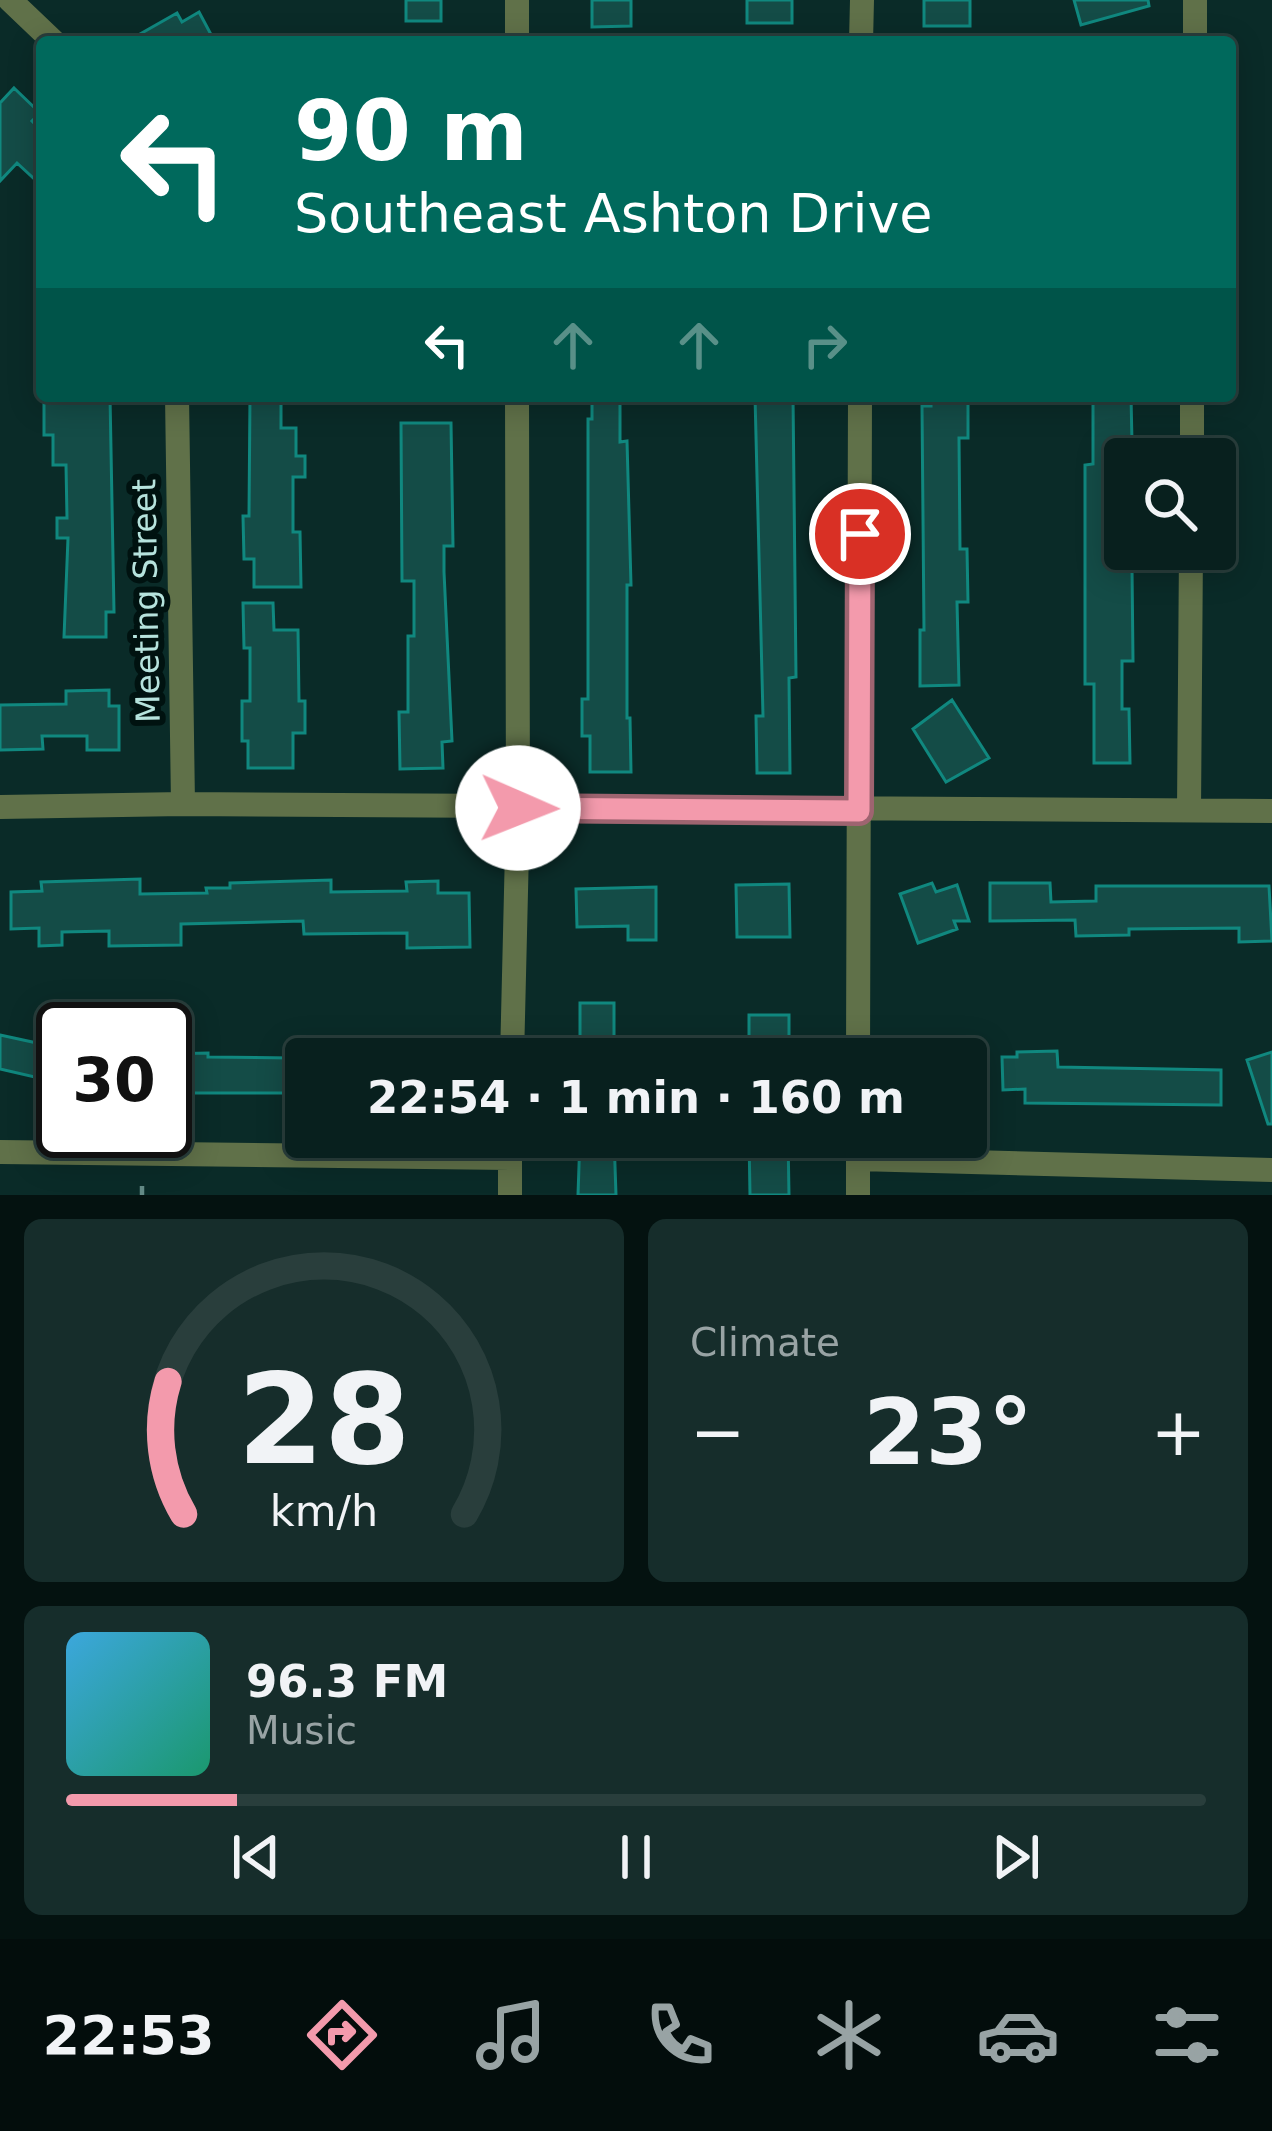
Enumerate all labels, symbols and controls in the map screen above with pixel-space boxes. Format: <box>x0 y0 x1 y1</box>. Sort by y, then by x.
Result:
text: 90 m <box>294 82 528 180</box>
icon: left <box>96 84 252 240</box>
text: Southeast Ashton Drive <box>294 182 933 245</box>
icon: left <box>414 312 480 378</box>
icon: ahead <box>540 312 606 378</box>
icon: ahead <box>666 312 732 378</box>
icon: right <box>792 312 858 378</box>
map controls <box>1104 438 1236 570</box>
button: search <box>1104 438 1236 570</box>
street label: Meeting Street <box>124 479 168 723</box>
pin <box>809 483 911 585</box>
icon: arrive <box>827 501 893 567</box>
position arrow <box>455 745 581 871</box>
speed limit sign: 30 <box>36 1002 192 1158</box>
text: 22:54 · 1 min · 160 m <box>367 1071 905 1124</box>
text: Climate <box>690 1320 840 1365</box>
text: 28 <box>237 1347 411 1492</box>
text: 23° <box>863 1380 1033 1485</box>
text: − <box>690 1394 745 1471</box>
text: + <box>1151 1394 1206 1471</box>
text: km/h <box>270 1485 378 1535</box>
text: 96.3 FM <box>246 1655 448 1708</box>
text: Music <box>246 1708 357 1753</box>
icon: previous <box>223 1824 289 1890</box>
icon: pause <box>603 1824 669 1890</box>
icon: next <box>983 1824 1049 1890</box>
icon: directions <box>300 1993 384 2077</box>
icon: music <box>469 1993 553 2077</box>
icon: phone <box>638 1993 722 2077</box>
icon: climate <box>807 1993 891 2077</box>
icon: car <box>976 1993 1060 2077</box>
icon: filters <box>1145 1993 1229 2077</box>
text: 22:53 <box>43 2004 214 2067</box>

